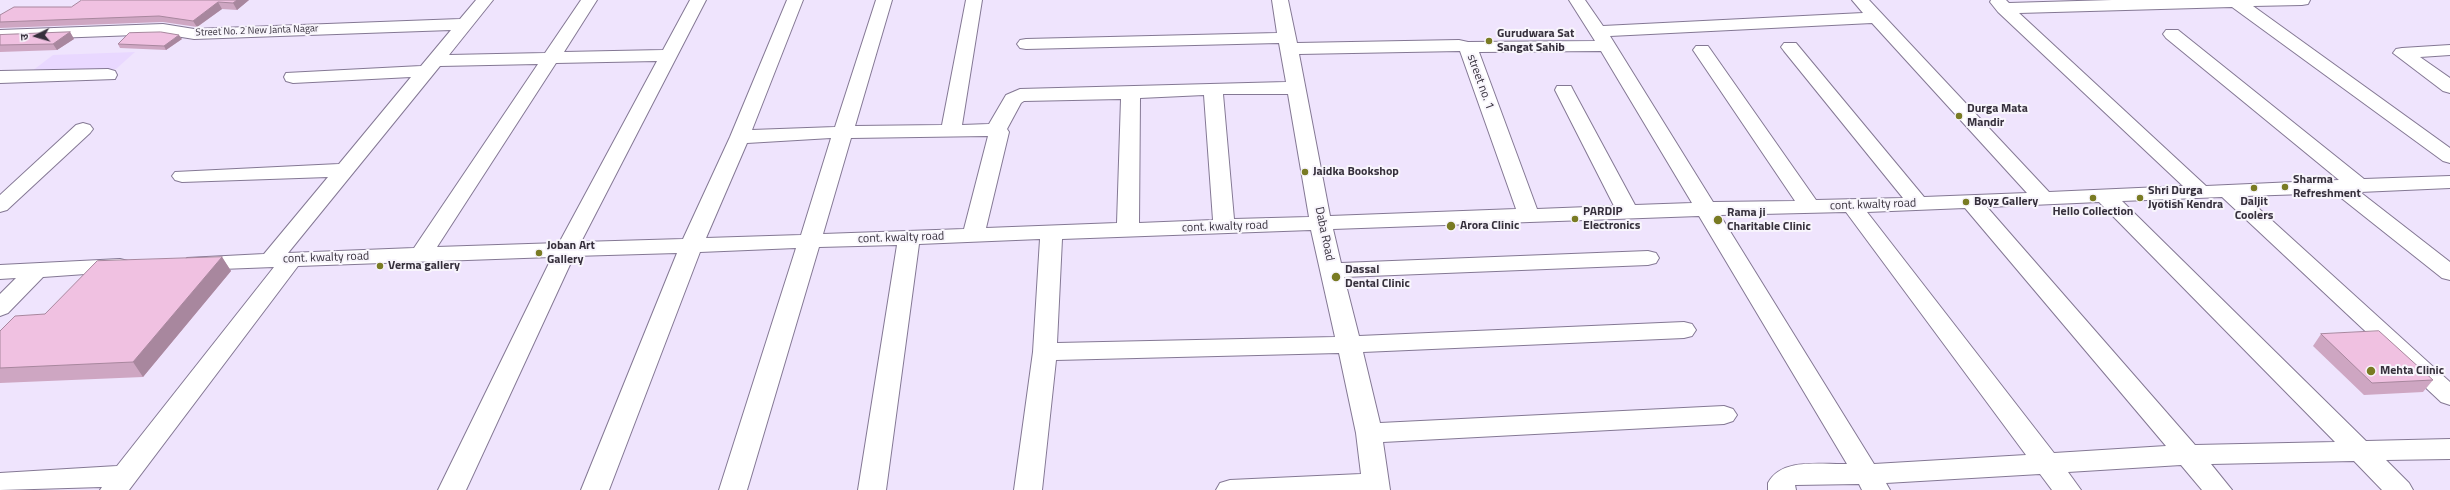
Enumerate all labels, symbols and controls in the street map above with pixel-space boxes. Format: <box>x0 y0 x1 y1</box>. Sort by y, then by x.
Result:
north arrow <box>16 16 56 56</box>
street label: Street No. 2 New Janta Nagar <box>195 23 319 39</box>
place label: Gurudwara Sat Sangat Sahib <box>1497 27 1574 55</box>
text: उ <box>16 33 32 41</box>
marker: Gurudwara Sat Sangat Sahib <box>1484 36 1494 46</box>
street label: street no. 1 <box>1463 53 1497 111</box>
place label: Durga Mata Mandir <box>1967 102 2028 130</box>
marker: Durga Mata Mandir <box>1954 111 1964 121</box>
place label: Jaidka Bookshop <box>1313 165 1399 179</box>
marker: Jaidka Bookshop <box>1300 167 1310 177</box>
place label: Sharma Refreshment <box>2293 173 2361 201</box>
marker: Sharma Refreshment <box>2280 182 2290 192</box>
marker: Daljit Coolers <box>2249 183 2259 193</box>
place label: Shri Durga Jyotish Kendra <box>2148 184 2223 212</box>
marker: Hello Collection <box>2088 193 2098 203</box>
marker: Shri Durga Jyotish Kendra <box>2135 193 2145 203</box>
place label: Boyz Gallery <box>1974 195 2038 209</box>
place label: Daljit Coolers <box>2235 195 2273 223</box>
street label: cont. kwalty road <box>1830 196 1916 214</box>
marker: Boyz Gallery <box>1961 197 1971 207</box>
place label: PARDIP Electronics <box>1583 205 1640 233</box>
place label: Hello Collection <box>2053 205 2133 219</box>
street label: Daba Road <box>1311 206 1337 262</box>
place label: Rama ji Charitable Clinic <box>1727 206 1811 234</box>
marker: PARDIP Electronics <box>1570 214 1580 224</box>
marker: Rama ji Charitable Clinic <box>1712 214 1724 226</box>
street label: cont. kwalty road <box>1182 218 1268 236</box>
place label: Arora Clinic <box>1460 219 1519 233</box>
marker: Arora Clinic <box>1445 220 1457 232</box>
street label: cont. kwalty road <box>858 229 944 247</box>
place label: Joban Art Gallery <box>547 239 595 267</box>
marker: Joban Art Gallery <box>534 248 544 258</box>
street label: cont. kwalty road <box>283 249 369 267</box>
place label: Verma gallery <box>388 259 460 273</box>
marker: Verma gallery <box>375 261 385 271</box>
place label: Dassal Dental Clinic <box>1345 263 1410 291</box>
marker: Dassal Dental Clinic <box>1330 271 1342 283</box>
place label: Mehta Clinic <box>2380 364 2444 378</box>
marker: Mehta Clinic <box>2365 365 2377 377</box>

